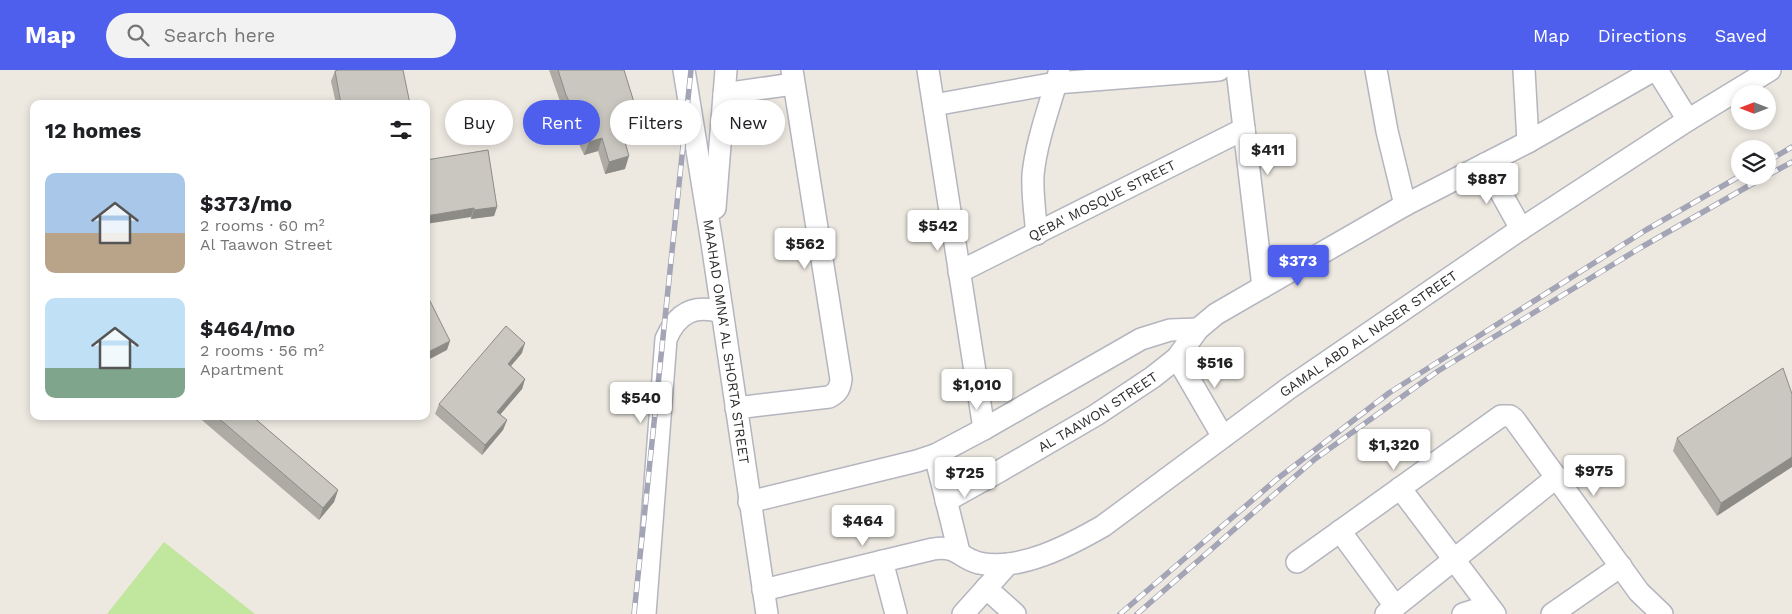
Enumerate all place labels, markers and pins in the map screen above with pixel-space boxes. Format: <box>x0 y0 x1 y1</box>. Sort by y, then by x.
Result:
pin: $411 <box>1238 134 1298 176</box>
pin: $887 <box>1457 162 1517 205</box>
pin: $542 <box>908 210 968 252</box>
pin: $562 <box>775 228 835 270</box>
pin: $373 <box>1268 244 1328 287</box>
pin: $516 <box>1185 346 1245 389</box>
pin: $1,010 <box>936 368 1018 411</box>
pin: $540 <box>611 382 671 424</box>
pin: $1,320 <box>1353 428 1435 471</box>
pin: $975 <box>1564 454 1624 497</box>
pin: $725 <box>935 456 995 499</box>
pin: $464 <box>833 504 893 547</box>

